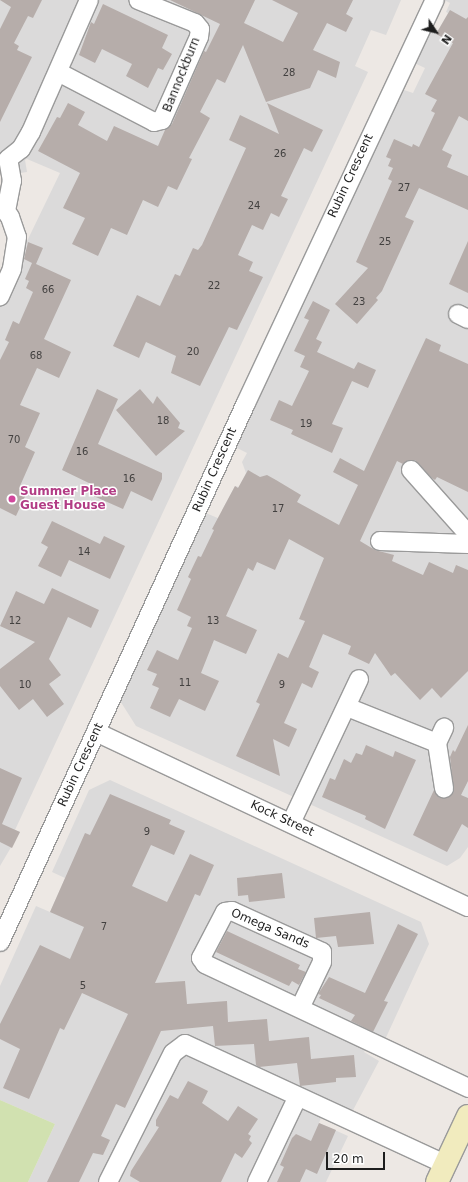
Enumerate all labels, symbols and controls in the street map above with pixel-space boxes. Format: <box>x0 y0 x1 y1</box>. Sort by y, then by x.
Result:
north arrow <box>416 12 456 52</box>
text: N <box>438 32 454 47</box>
street label: Bannockburn <box>160 36 204 114</box>
house number: 28 <box>283 67 295 79</box>
street label: Rubin Crescent <box>325 132 377 220</box>
house number: 26 <box>274 148 286 160</box>
house number: 27 <box>398 182 410 194</box>
house number: 24 <box>248 200 260 212</box>
house number: 25 <box>379 236 391 248</box>
house number: 22 <box>208 280 220 292</box>
house number: 66 <box>42 284 54 296</box>
house number: 23 <box>353 296 365 308</box>
house number: 20 <box>187 346 199 358</box>
house number: 68 <box>30 350 42 362</box>
house number: 18 <box>157 415 169 427</box>
house number: 19 <box>300 418 312 430</box>
street label: Rubin Crescent <box>190 426 240 514</box>
house number: 70 <box>8 434 20 446</box>
house number: 16 <box>76 446 88 458</box>
house number: 16 <box>123 473 135 485</box>
place label: Summer Place Guest House <box>20 485 117 513</box>
marker: Summer Place Guest House <box>7 494 17 504</box>
house number: 17 <box>272 503 284 515</box>
house number: 14 <box>78 546 90 558</box>
house number: 12 <box>9 615 21 627</box>
house number: 13 <box>207 615 219 627</box>
house number: 11 <box>179 677 191 689</box>
house number: 10 <box>19 679 31 691</box>
house number: 9 <box>279 679 285 691</box>
street label: Rubin Crescent <box>55 721 107 809</box>
street label: Kock Street <box>248 798 316 840</box>
house number: 9 <box>144 826 150 838</box>
street label: Omega Sands <box>229 906 311 952</box>
house number: 7 <box>101 921 107 933</box>
house number: 5 <box>80 980 86 992</box>
scale bar <box>328 1144 387 1170</box>
text: 20 m <box>333 1152 364 1166</box>

